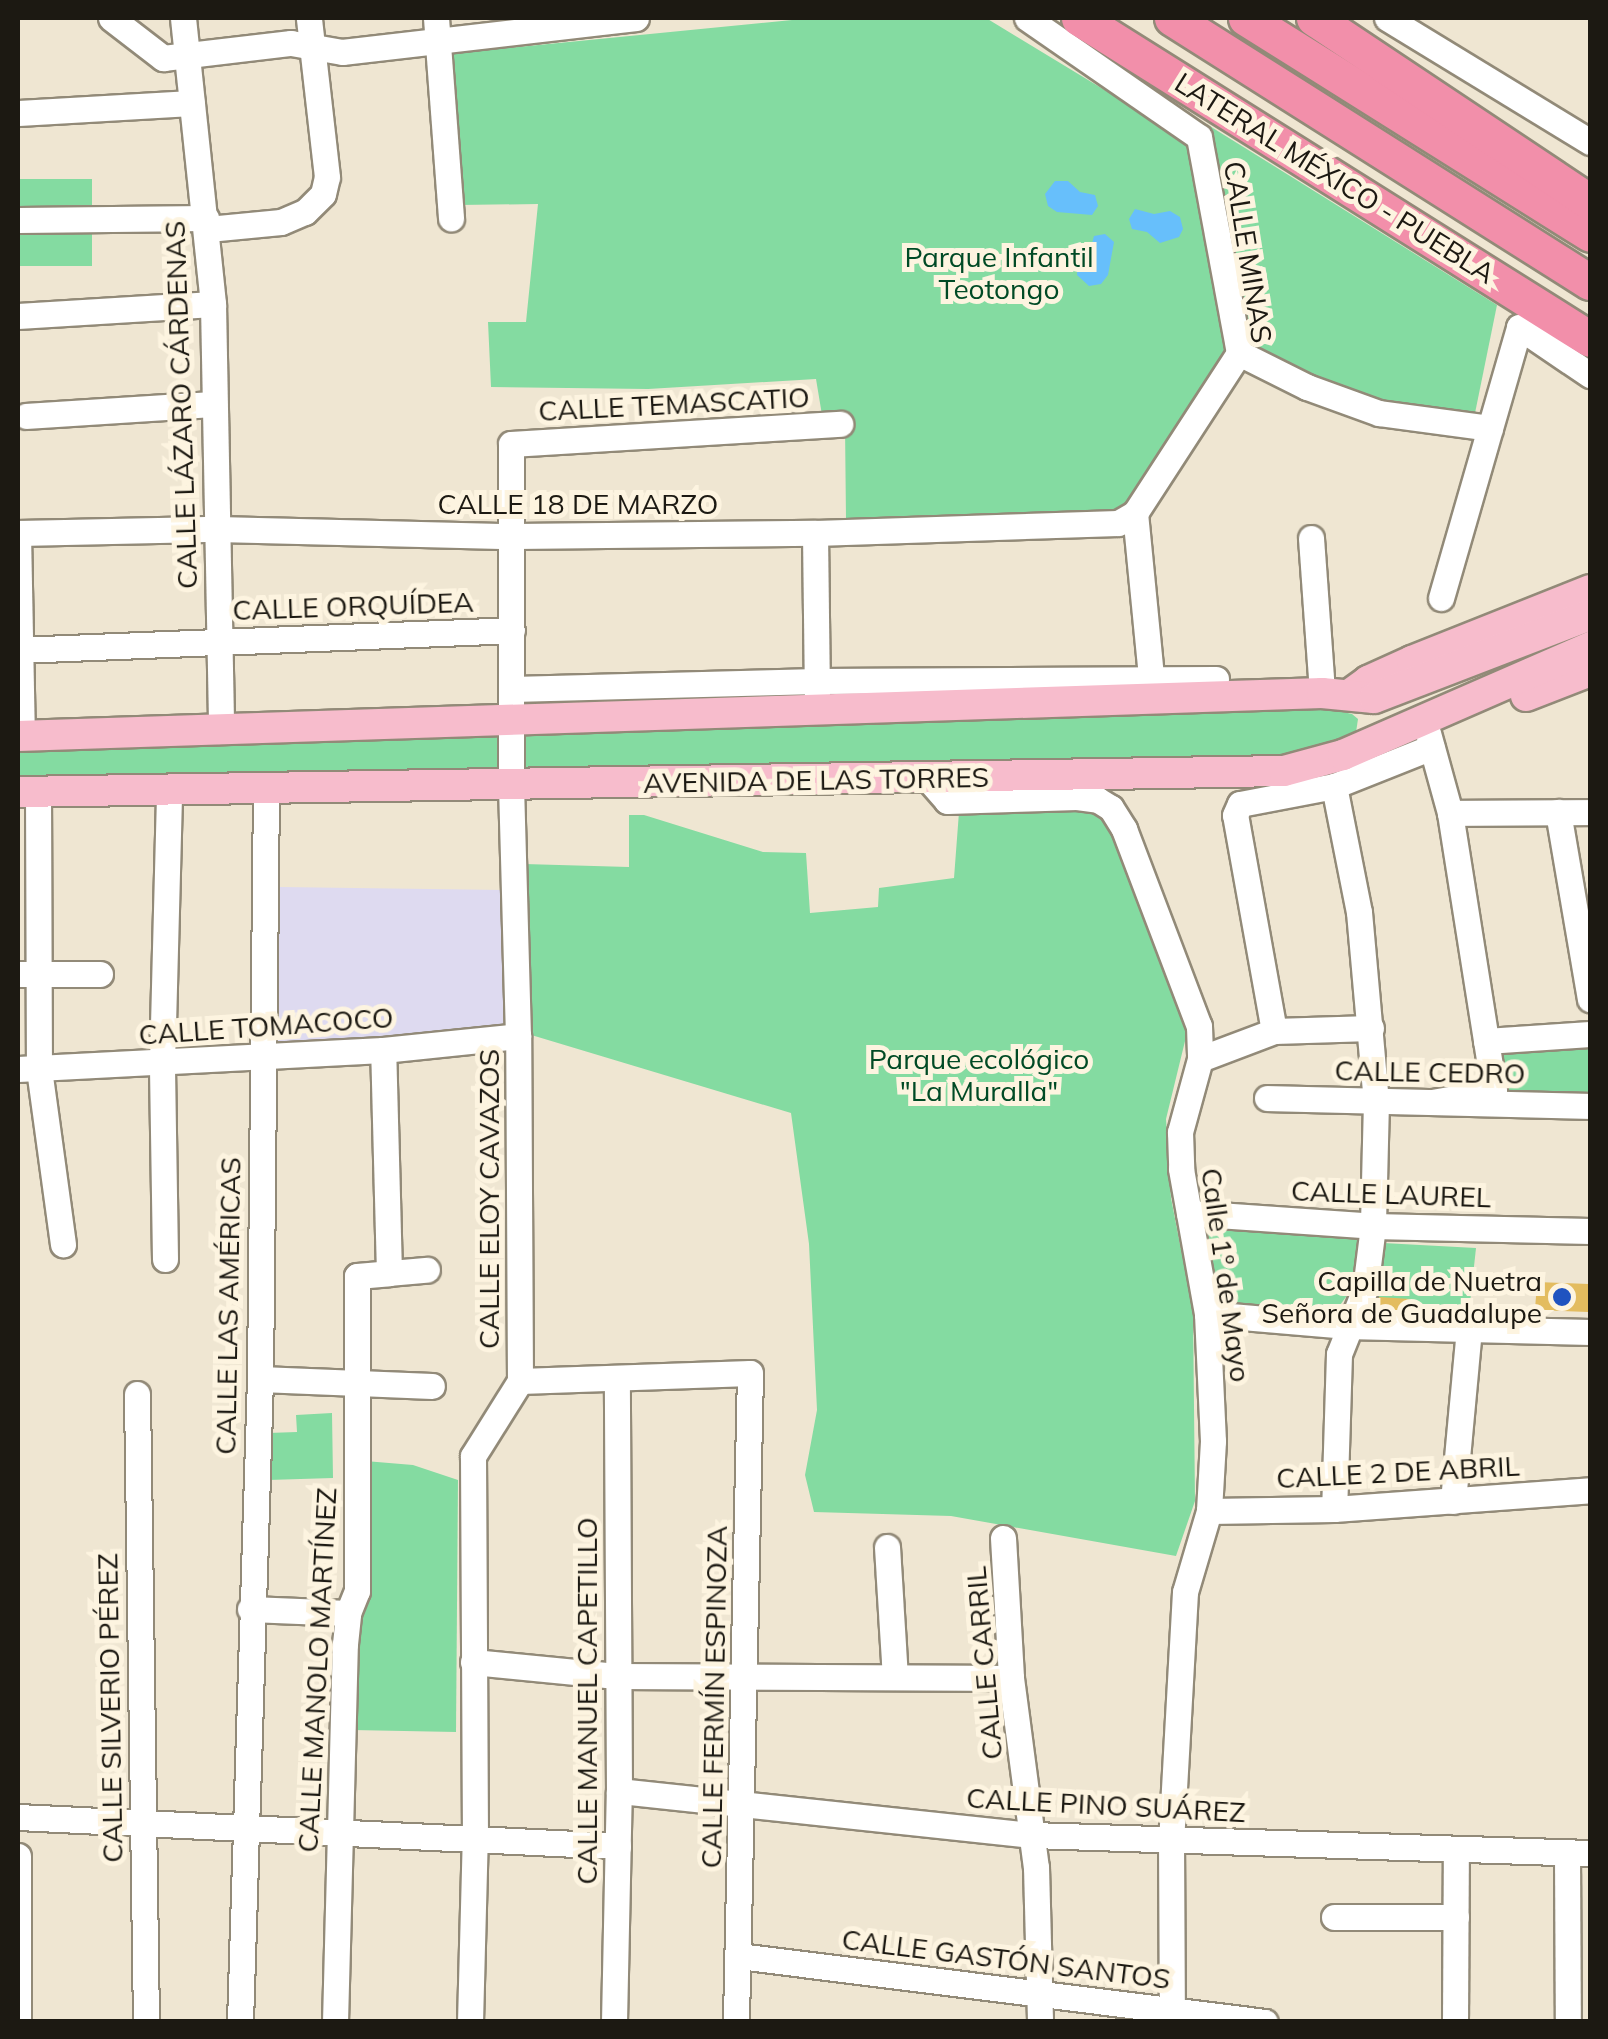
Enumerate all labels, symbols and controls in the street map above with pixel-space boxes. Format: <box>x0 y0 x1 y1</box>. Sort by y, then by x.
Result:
street label: LATERAL MÉXICO - PUEBLA <box>1169 66 1501 290</box>
street label: CALLE MINAS <box>1217 159 1279 345</box>
street label: CALLE LÁZARO CÁRDENAS <box>158 220 204 590</box>
park label: Parque Infantil Teotongo <box>904 240 1094 306</box>
street label: CALLE TEMASCATIO <box>537 380 811 428</box>
street label: CALLE 18 DE MARZO <box>438 487 718 521</box>
street label: CALLE ORQUÍDEA <box>232 585 474 627</box>
street label: AVENIDA DE LAS TORRES <box>643 760 989 800</box>
street label: CALLE TOMACOCO <box>137 1000 395 1052</box>
park label: Parque ecológico "La Muralla" <box>869 1042 1089 1108</box>
street label: CALLE ELOY CAVAZOS <box>472 1049 506 1349</box>
street label: CALLE CEDRO <box>1334 1054 1526 1090</box>
street label: CALLE LAS AMÉRICAS <box>209 1157 247 1455</box>
street label: Calle 1º de Mayo <box>1194 1166 1258 1384</box>
street label: CALLE LAUREL <box>1290 1174 1492 1214</box>
place label: Capilla de Nuetra Señora de Guadalupe <box>1262 1264 1542 1330</box>
marker: Capilla de Nuetra Señora de Guadalupe <box>1551 1286 1573 1308</box>
street label: CALLE 2 DE ABRIL <box>1275 1449 1521 1495</box>
street label: CALLE MANOLO MARTÍNEZ <box>291 1487 343 1853</box>
street label: CALLE MANUEL CAPETILLO <box>570 1517 604 1885</box>
street label: CALLE FERMÍN ESPINOZA <box>694 1525 734 1869</box>
street label: CALLE SILVERIO PÉREZ <box>91 1553 129 1863</box>
street label: CALLE CARRIL <box>959 1565 1009 1761</box>
street label: CALLE PINO SUÁREZ <box>965 1781 1247 1829</box>
street label: CALLE GASTÓN SANTOS <box>840 1922 1172 1996</box>

